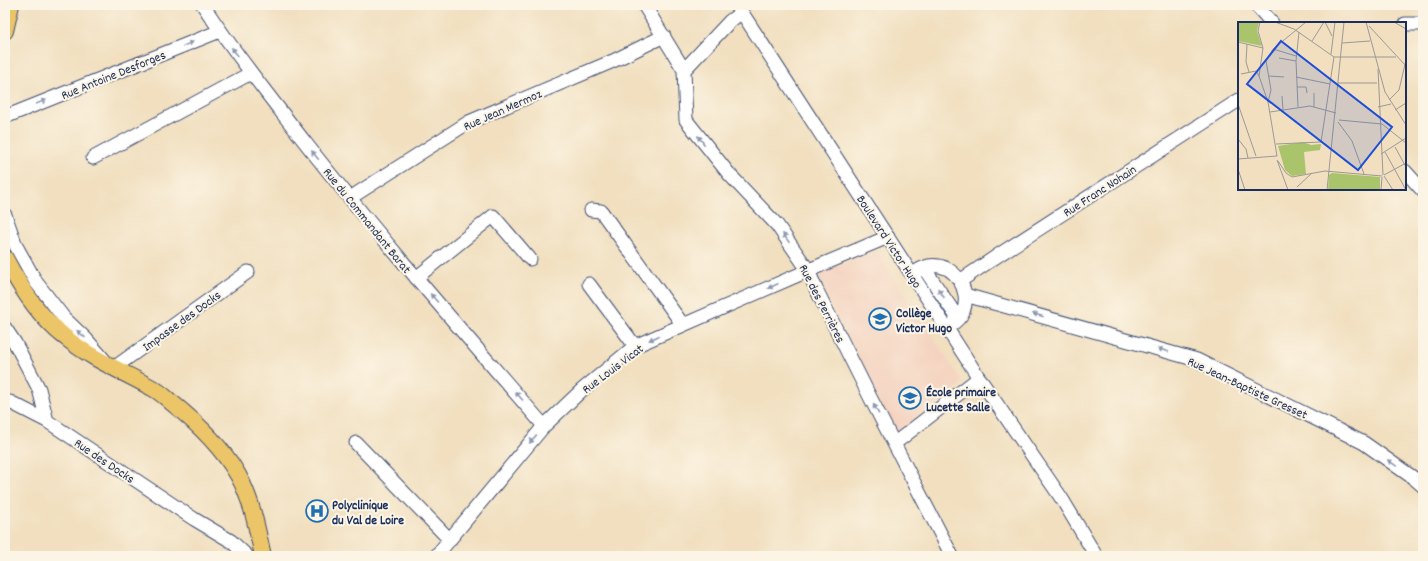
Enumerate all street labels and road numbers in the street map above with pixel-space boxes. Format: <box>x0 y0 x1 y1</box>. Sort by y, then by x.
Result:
street label: Rue Antoine Desforges <box>59 47 169 106</box>
street label: Rue Jean Mermoz <box>461 86 545 137</box>
street label: Rue Franc Nohain <box>1060 161 1141 223</box>
street label: Rue du Commandant Barat <box>317 165 415 279</box>
street label: Boulevard Victor Hugo <box>851 192 925 293</box>
street label: Rue des Perrières <box>793 261 849 347</box>
street label: Impasse des Docks <box>139 287 226 357</box>
street label: Rue Louis Vicat <box>579 340 648 400</box>
street label: Rue Jean-Baptiste Gresset <box>1184 353 1310 426</box>
street label: Rue des Docks <box>70 435 138 489</box>

